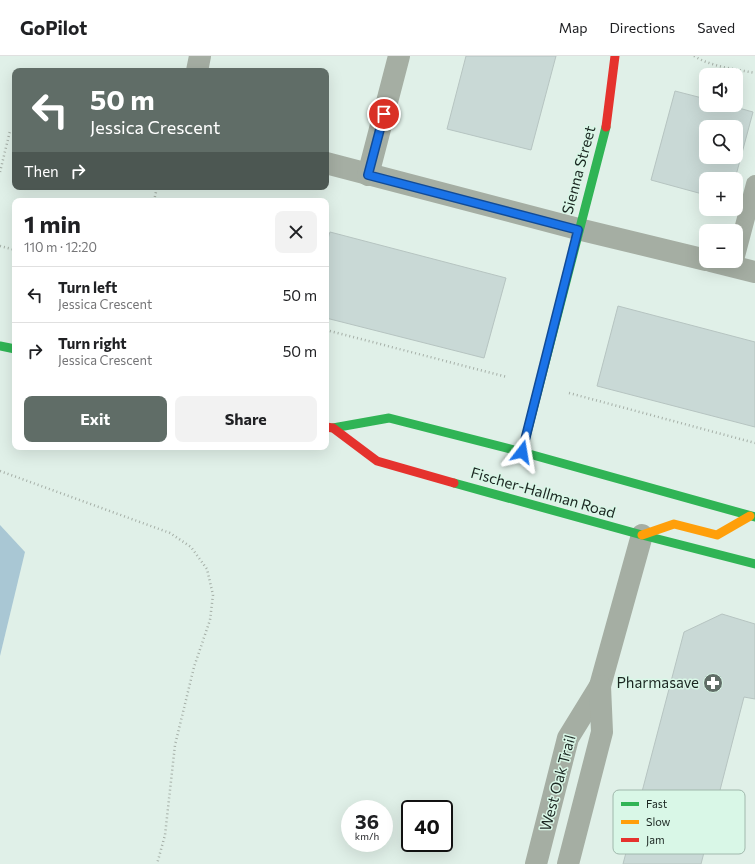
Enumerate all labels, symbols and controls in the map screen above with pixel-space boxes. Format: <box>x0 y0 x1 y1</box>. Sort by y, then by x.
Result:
text: GoPilot <box>20 16 87 39</box>
text: Map <box>559 19 588 36</box>
text: Directions <box>610 19 675 36</box>
text: Saved <box>697 19 735 36</box>
map controls <box>699 68 743 268</box>
button: sound <box>699 68 743 112</box>
text: 50 m <box>90 82 155 116</box>
icon: left <box>24 84 76 136</box>
pin <box>367 97 401 131</box>
icon: arrive <box>373 103 395 125</box>
text: Jessica Crescent <box>90 116 220 138</box>
button: search <box>699 120 743 164</box>
street label: Sienna Street <box>558 124 598 216</box>
icon: right <box>67 160 89 182</box>
text: Then <box>24 162 59 180</box>
button: + <box>699 172 743 216</box>
text: 1 min <box>24 209 81 238</box>
button: close <box>275 211 317 253</box>
button: − <box>699 224 743 268</box>
text: 110 m · 12:20 <box>24 239 97 255</box>
text: Turn left <box>58 278 117 296</box>
icon: left <box>24 284 46 306</box>
text: 50 m <box>283 286 317 304</box>
text: Jessica Crescent <box>58 296 152 312</box>
text: Turn right <box>58 334 127 352</box>
icon: right <box>24 340 46 362</box>
text: 50 m <box>283 342 317 360</box>
text: Jessica Crescent <box>58 352 152 368</box>
button: Exit <box>24 396 167 442</box>
button: Share <box>175 396 317 442</box>
position arrow <box>501 431 543 473</box>
street label: Fischer-Hallman Road <box>469 463 618 521</box>
pharmacy icon: Pharmasave <box>702 672 724 694</box>
place label: Pharmasave <box>616 673 699 691</box>
street label: West Oak Trail <box>536 733 579 833</box>
legend <box>613 790 745 854</box>
text: Fast <box>646 797 668 810</box>
speed limit sign: 40 <box>401 800 453 852</box>
text: 36 <box>355 809 379 833</box>
text: Slow <box>646 815 671 828</box>
text: km/h <box>355 830 379 842</box>
text: Jam <box>646 833 665 847</box>

